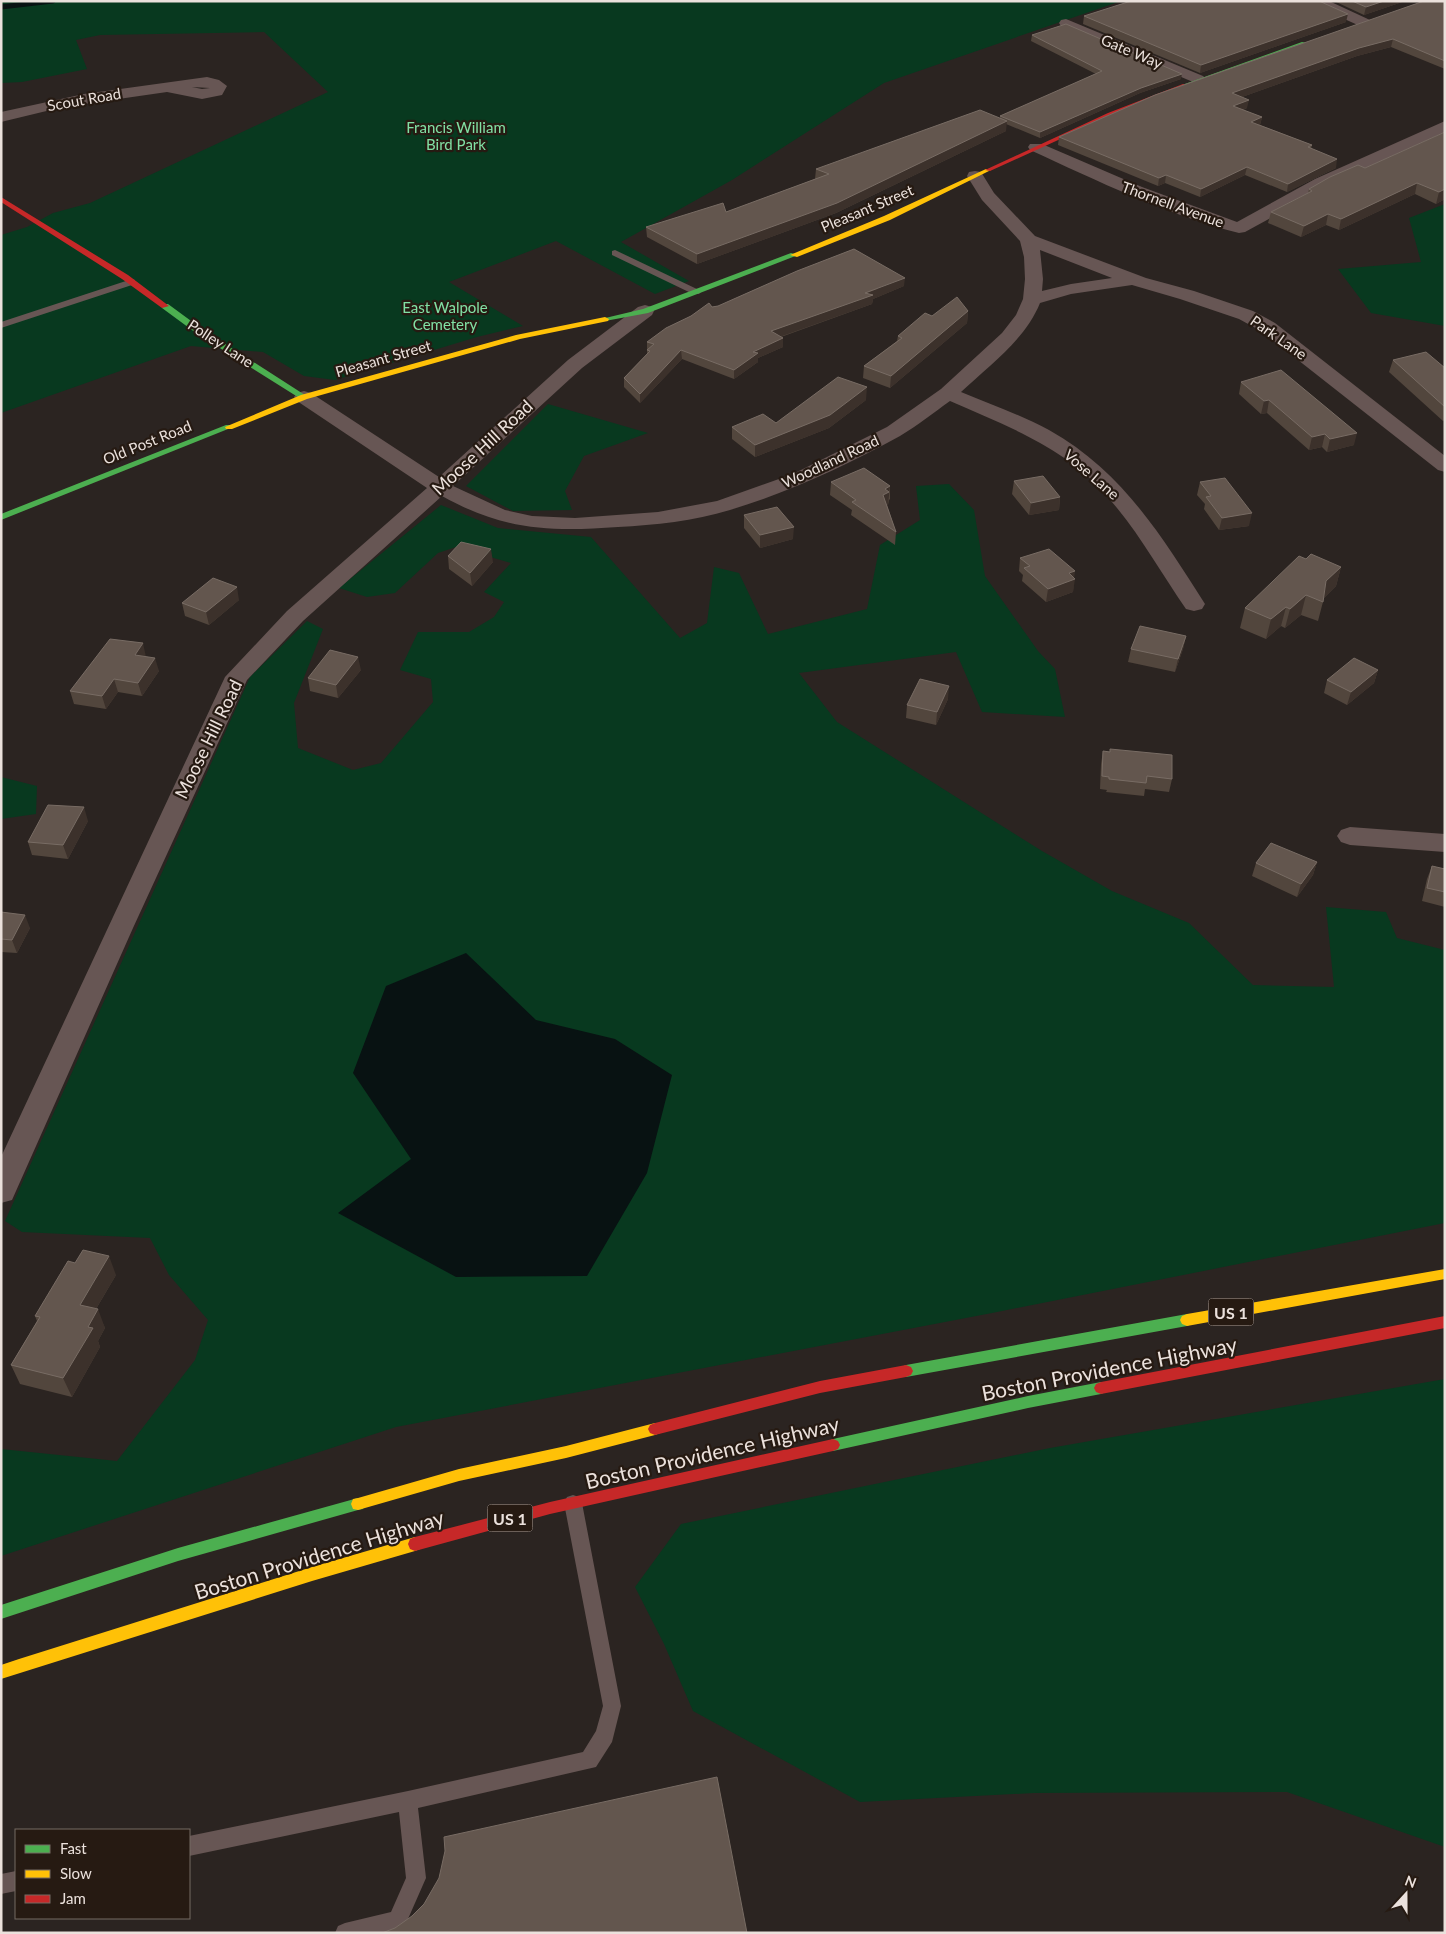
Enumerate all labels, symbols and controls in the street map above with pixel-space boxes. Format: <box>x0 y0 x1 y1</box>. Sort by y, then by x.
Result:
street label: Gate Way <box>1099 30 1166 72</box>
street label: Scout Road <box>46 84 122 114</box>
park label: Francis William Bird Park <box>406 118 506 153</box>
street label: Thornell Avenue <box>1119 177 1227 231</box>
street label: Pleasant Street <box>818 180 917 236</box>
park label: East Walpole Cemetery <box>402 298 488 333</box>
street label: Park Lane <box>1247 311 1311 363</box>
street label: Polley Lane <box>185 315 257 371</box>
street label: Pleasant Street <box>333 336 434 380</box>
street label: Moose Hill Road <box>427 395 537 499</box>
street label: Old Post Road <box>100 416 194 468</box>
street label: Woodland Road <box>779 431 881 491</box>
street label: Vose Lane <box>1061 445 1123 503</box>
street label: Moose Hill Road <box>170 676 246 802</box>
road number: US 1 <box>1208 1298 1254 1325</box>
street label: Boston Providence Highway <box>979 1331 1239 1405</box>
street label: Boston Providence Highway <box>583 1411 842 1493</box>
street label: Boston Providence Highway <box>191 1504 447 1604</box>
road number: US 1 <box>488 1505 532 1532</box>
legend <box>15 1829 190 1919</box>
text: Fast <box>60 1839 87 1857</box>
text: Slow <box>60 1864 92 1882</box>
north arrow <box>1381 1869 1431 1919</box>
text: N <box>1403 1872 1419 1891</box>
text: Jam <box>60 1889 86 1907</box>

